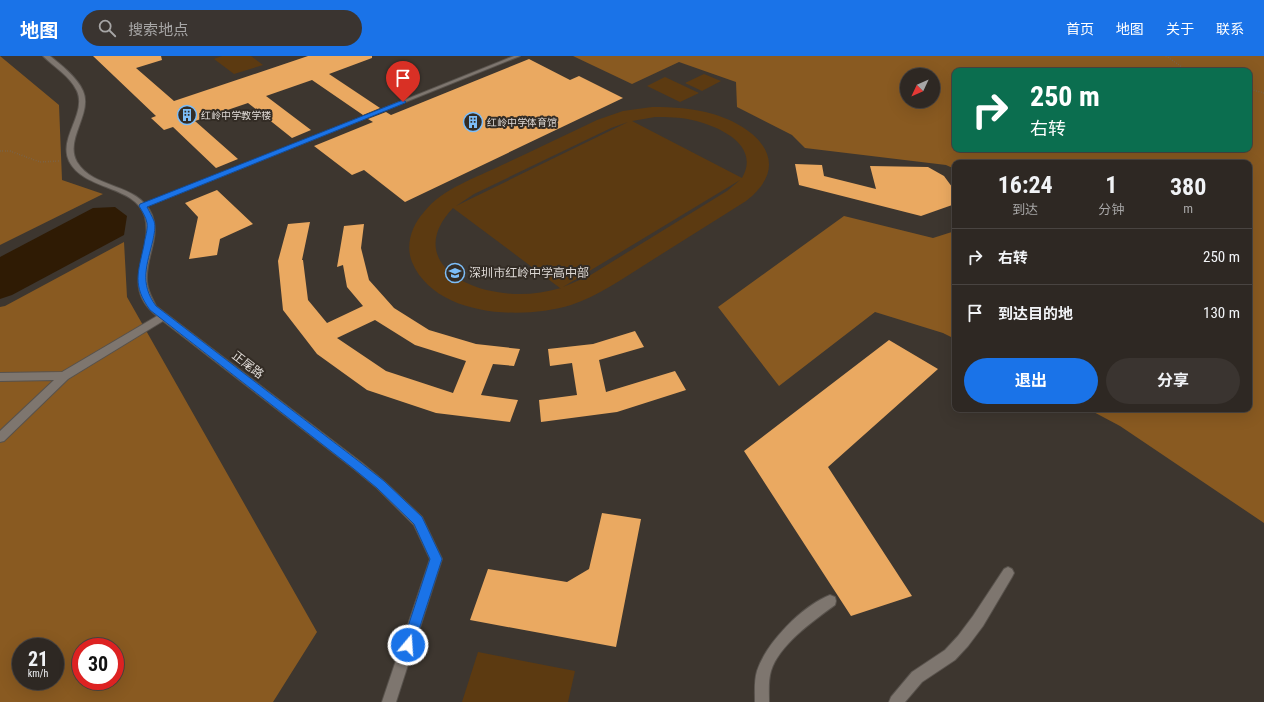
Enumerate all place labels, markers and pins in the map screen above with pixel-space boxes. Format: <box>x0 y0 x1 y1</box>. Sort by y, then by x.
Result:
pin <box>386 61 420 102</box>
building icon: 红岭中学教学楼 <box>176 104 198 126</box>
place label: 红岭中学教学楼 <box>201 110 271 121</box>
building icon: 红岭中学体育馆 <box>462 111 484 133</box>
place label: 红岭中学体育馆 <box>487 117 557 128</box>
school or university icon: 深圳市红岭中学高中部 <box>444 262 466 284</box>
place label: 深圳市红岭中学高中部 <box>469 266 589 280</box>

